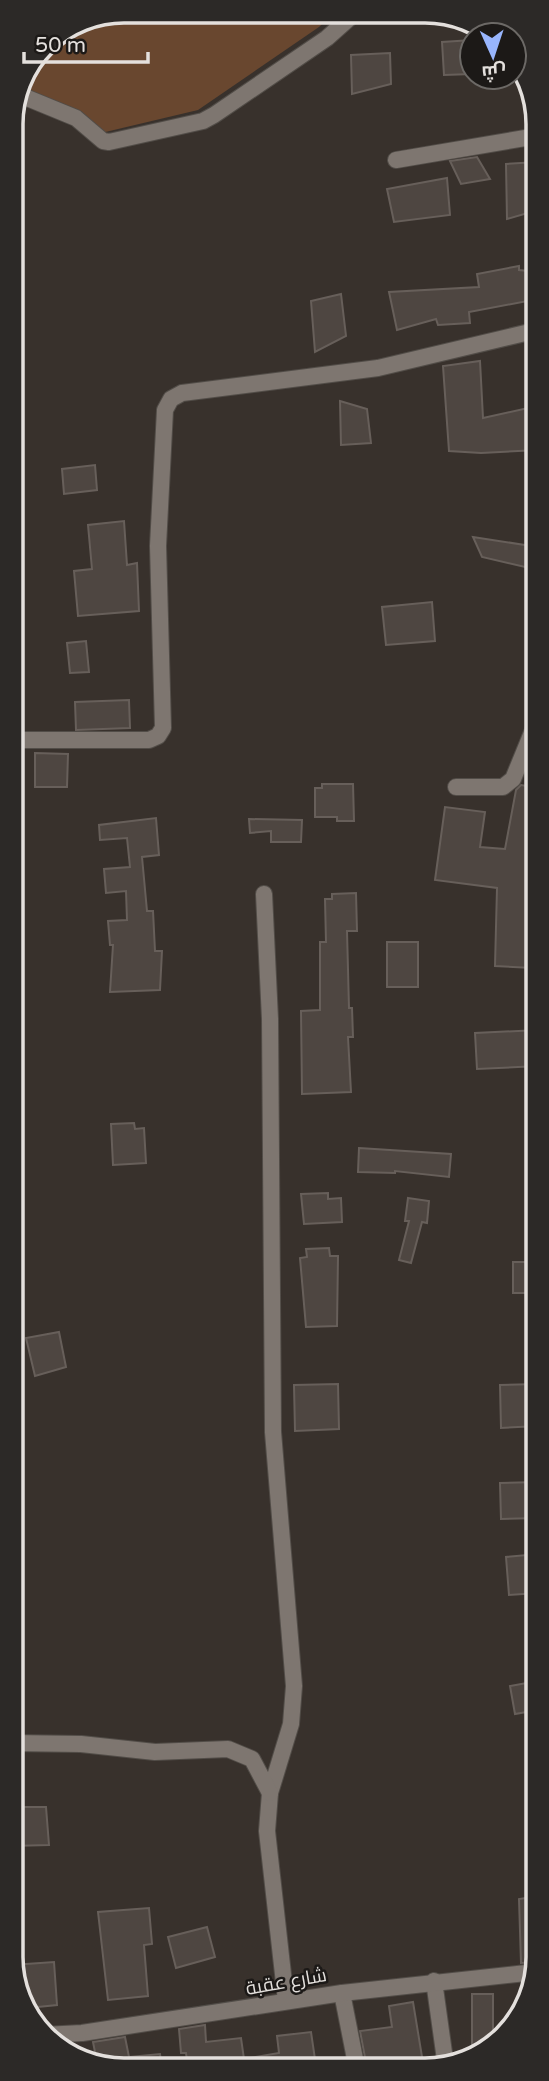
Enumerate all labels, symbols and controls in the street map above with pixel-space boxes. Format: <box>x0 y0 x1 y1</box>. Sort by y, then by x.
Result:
scale bar <box>24 21 149 65</box>
north arrow <box>458 21 528 91</box>
text: 50 m <box>35 33 86 58</box>
text: ش <box>481 60 507 84</box>
street label: شارع عقبة <box>244 1964 329 2002</box>

